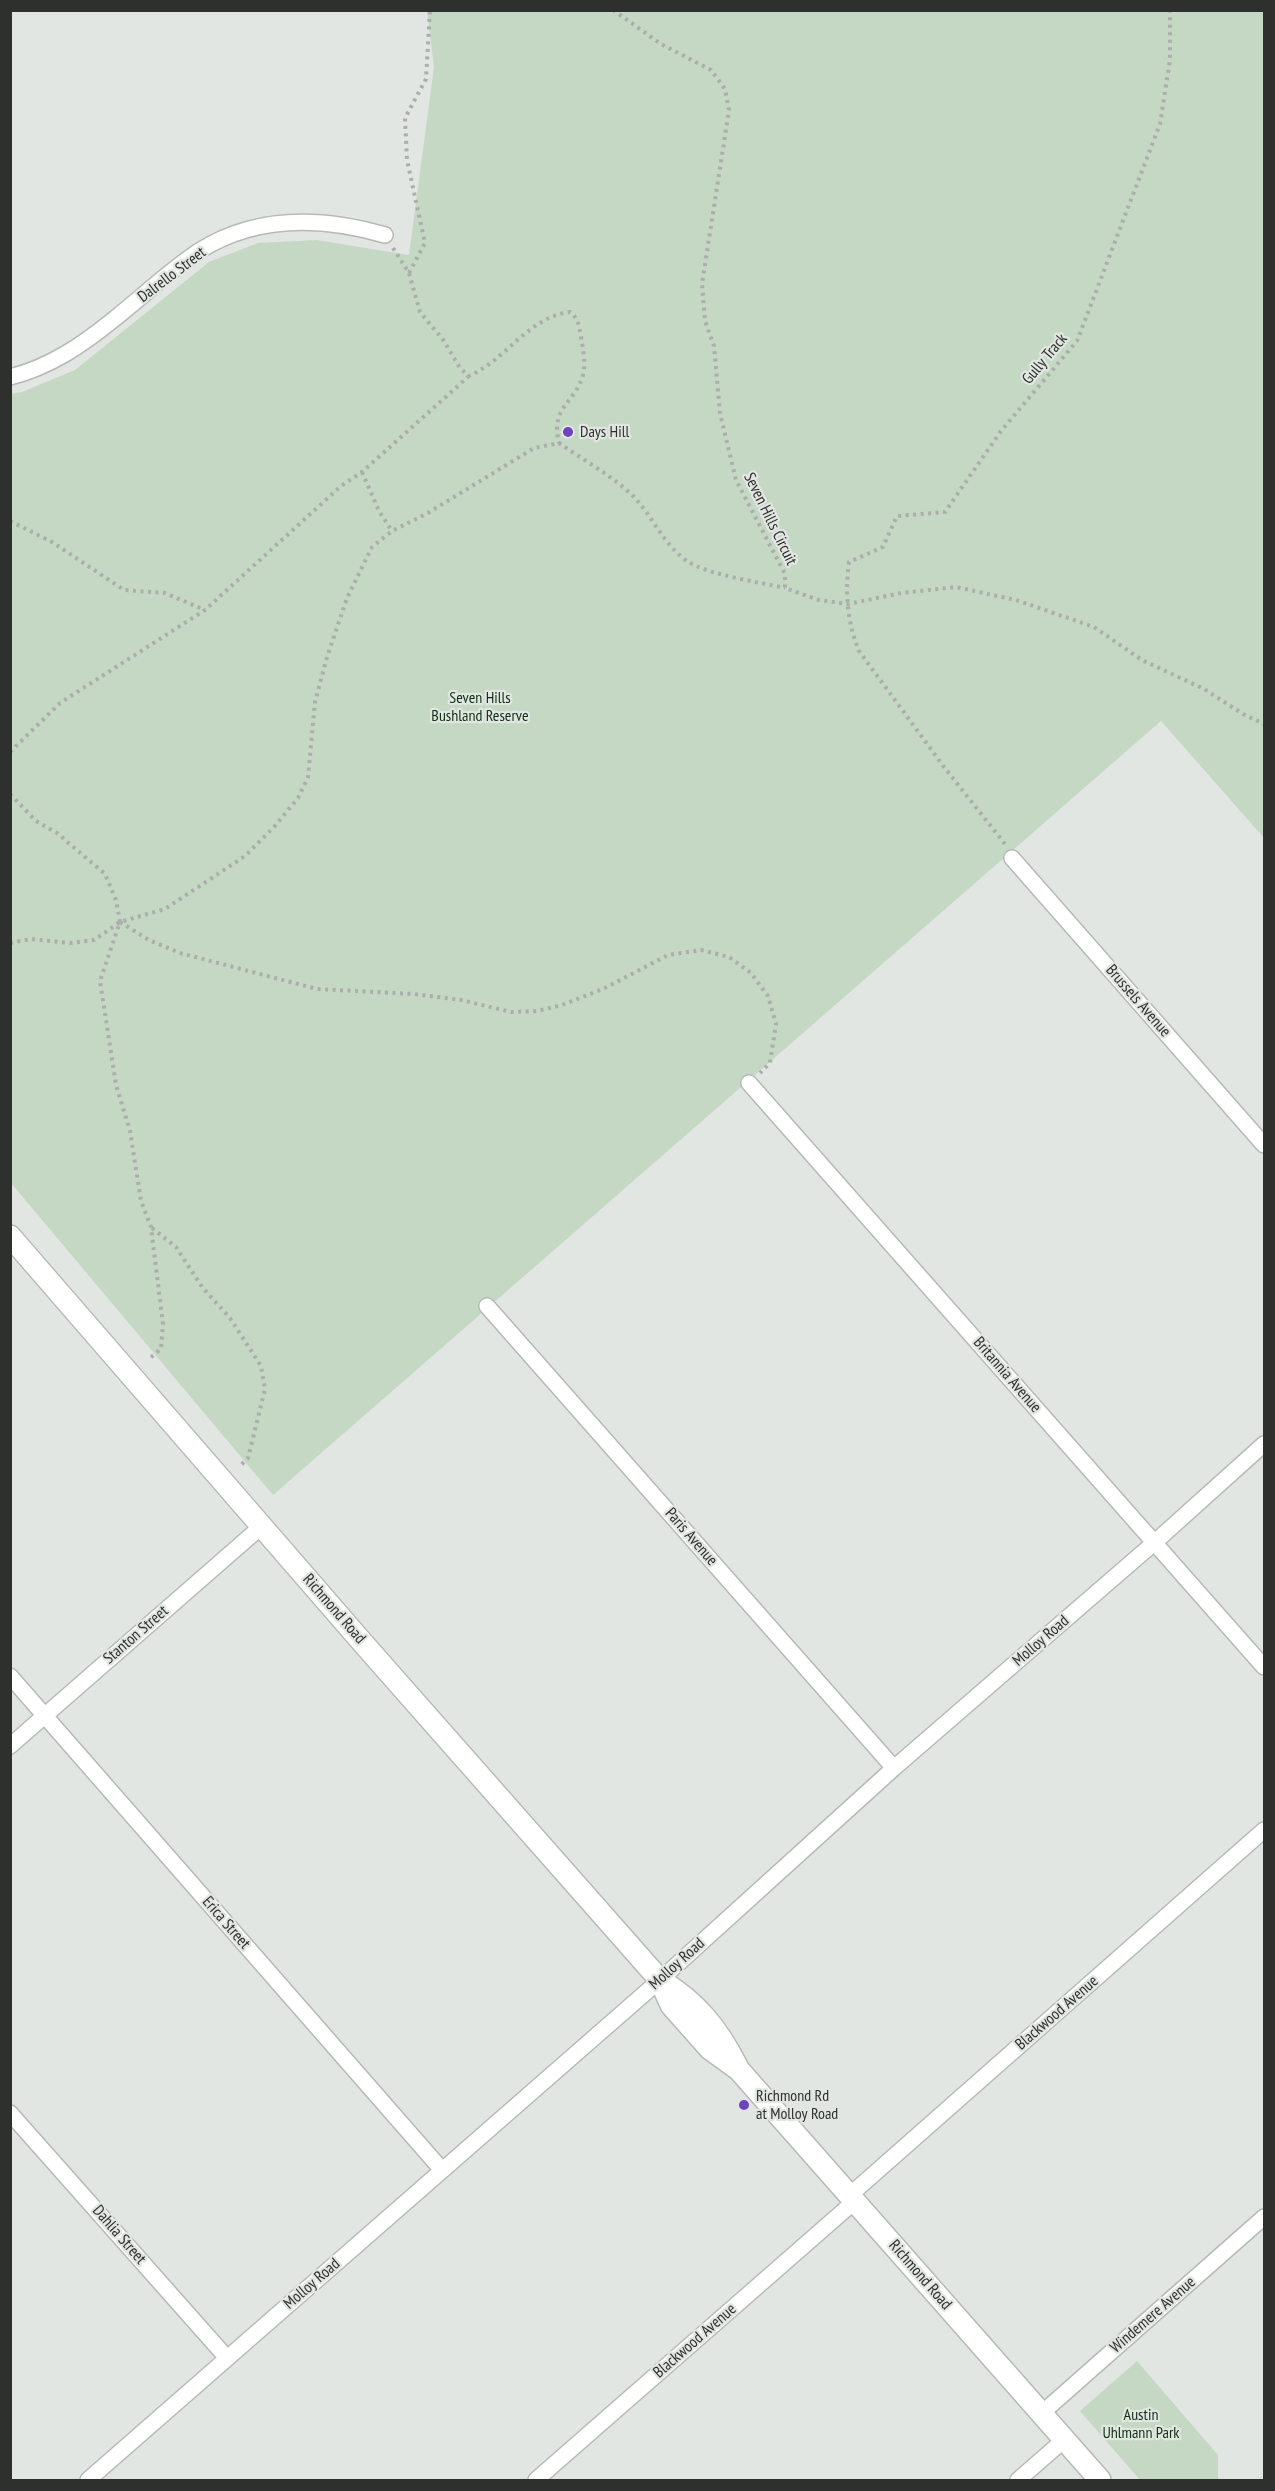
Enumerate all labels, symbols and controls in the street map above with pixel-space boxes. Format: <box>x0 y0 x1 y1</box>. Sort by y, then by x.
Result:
street label: Dalrello Street <box>134 243 210 307</box>
street label: Gully Track <box>1018 330 1072 388</box>
place label: Days Hill <box>580 422 629 442</box>
marker: Days Hill <box>561 425 575 439</box>
street label: Seven Hills Circuit <box>739 470 801 568</box>
park label: Seven Hills Bushland Reserve <box>431 688 529 726</box>
street label: Brussels Avenue <box>1101 961 1175 1041</box>
street label: Britannia Avenue <box>969 1333 1045 1417</box>
street label: Paris Avenue <box>661 1504 721 1570</box>
street label: Richmond Road <box>299 1570 369 1648</box>
street label: Stanton Street <box>100 1602 172 1668</box>
street label: Molloy Road <box>1009 1611 1073 1671</box>
street label: Erica Street <box>198 1893 254 1953</box>
street label: Molloy Road <box>645 1934 709 1994</box>
street label: Blackwood Avenue <box>1012 1972 1102 2054</box>
place label: Richmond Rd at Molloy Road <box>756 2086 838 2124</box>
marker: Richmond Rd at Molloy Road <box>737 2098 751 2112</box>
street label: Dahlia Street <box>88 2202 150 2268</box>
street label: Richmond Road <box>885 2236 955 2314</box>
street label: Molloy Road <box>280 2254 344 2314</box>
street label: Windemere Avenue <box>1106 2273 1200 2357</box>
street label: Blackwood Avenue <box>650 2300 740 2382</box>
park label: Austin Uhlmann Park <box>1102 2405 1180 2443</box>

